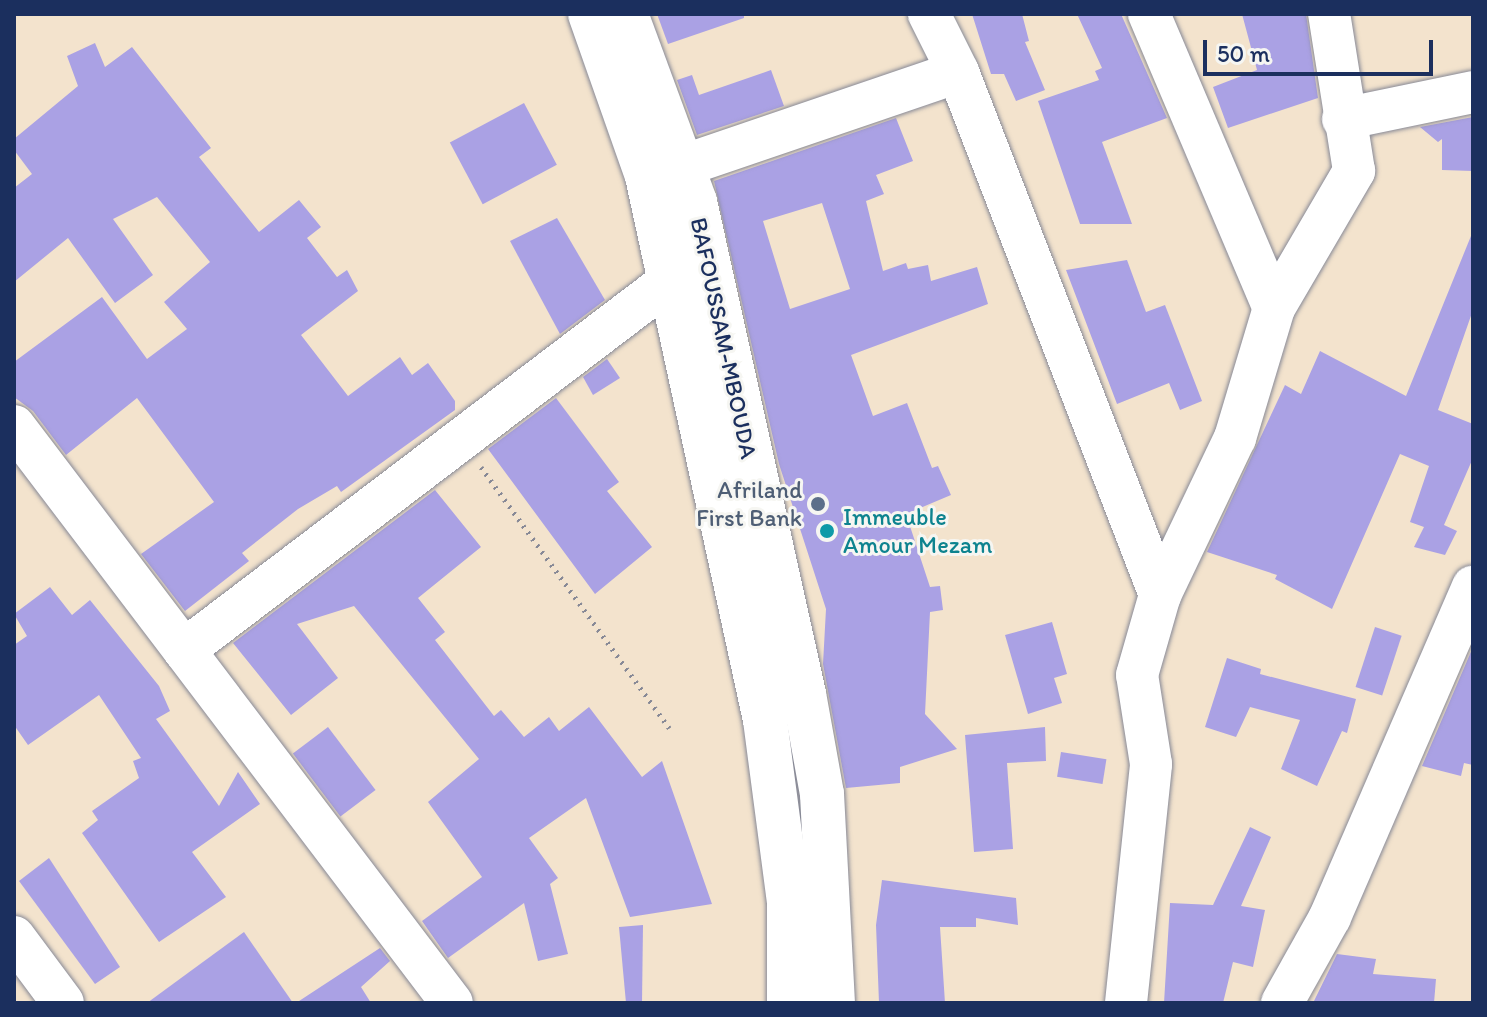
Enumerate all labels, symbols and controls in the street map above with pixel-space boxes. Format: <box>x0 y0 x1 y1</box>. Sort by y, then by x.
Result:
scale bar <box>1207 24 1437 74</box>
text: 50 m <box>1217 39 1270 68</box>
street label: BAFOUSSAM-MBOUDA <box>684 215 764 461</box>
place label: Afriland First Bank <box>695 476 802 532</box>
marker: Afriland First Bank <box>809 495 827 513</box>
place label: Immeuble Amour Mezam <box>843 503 991 559</box>
marker: Immeuble Amour Mezam <box>818 522 836 540</box>

